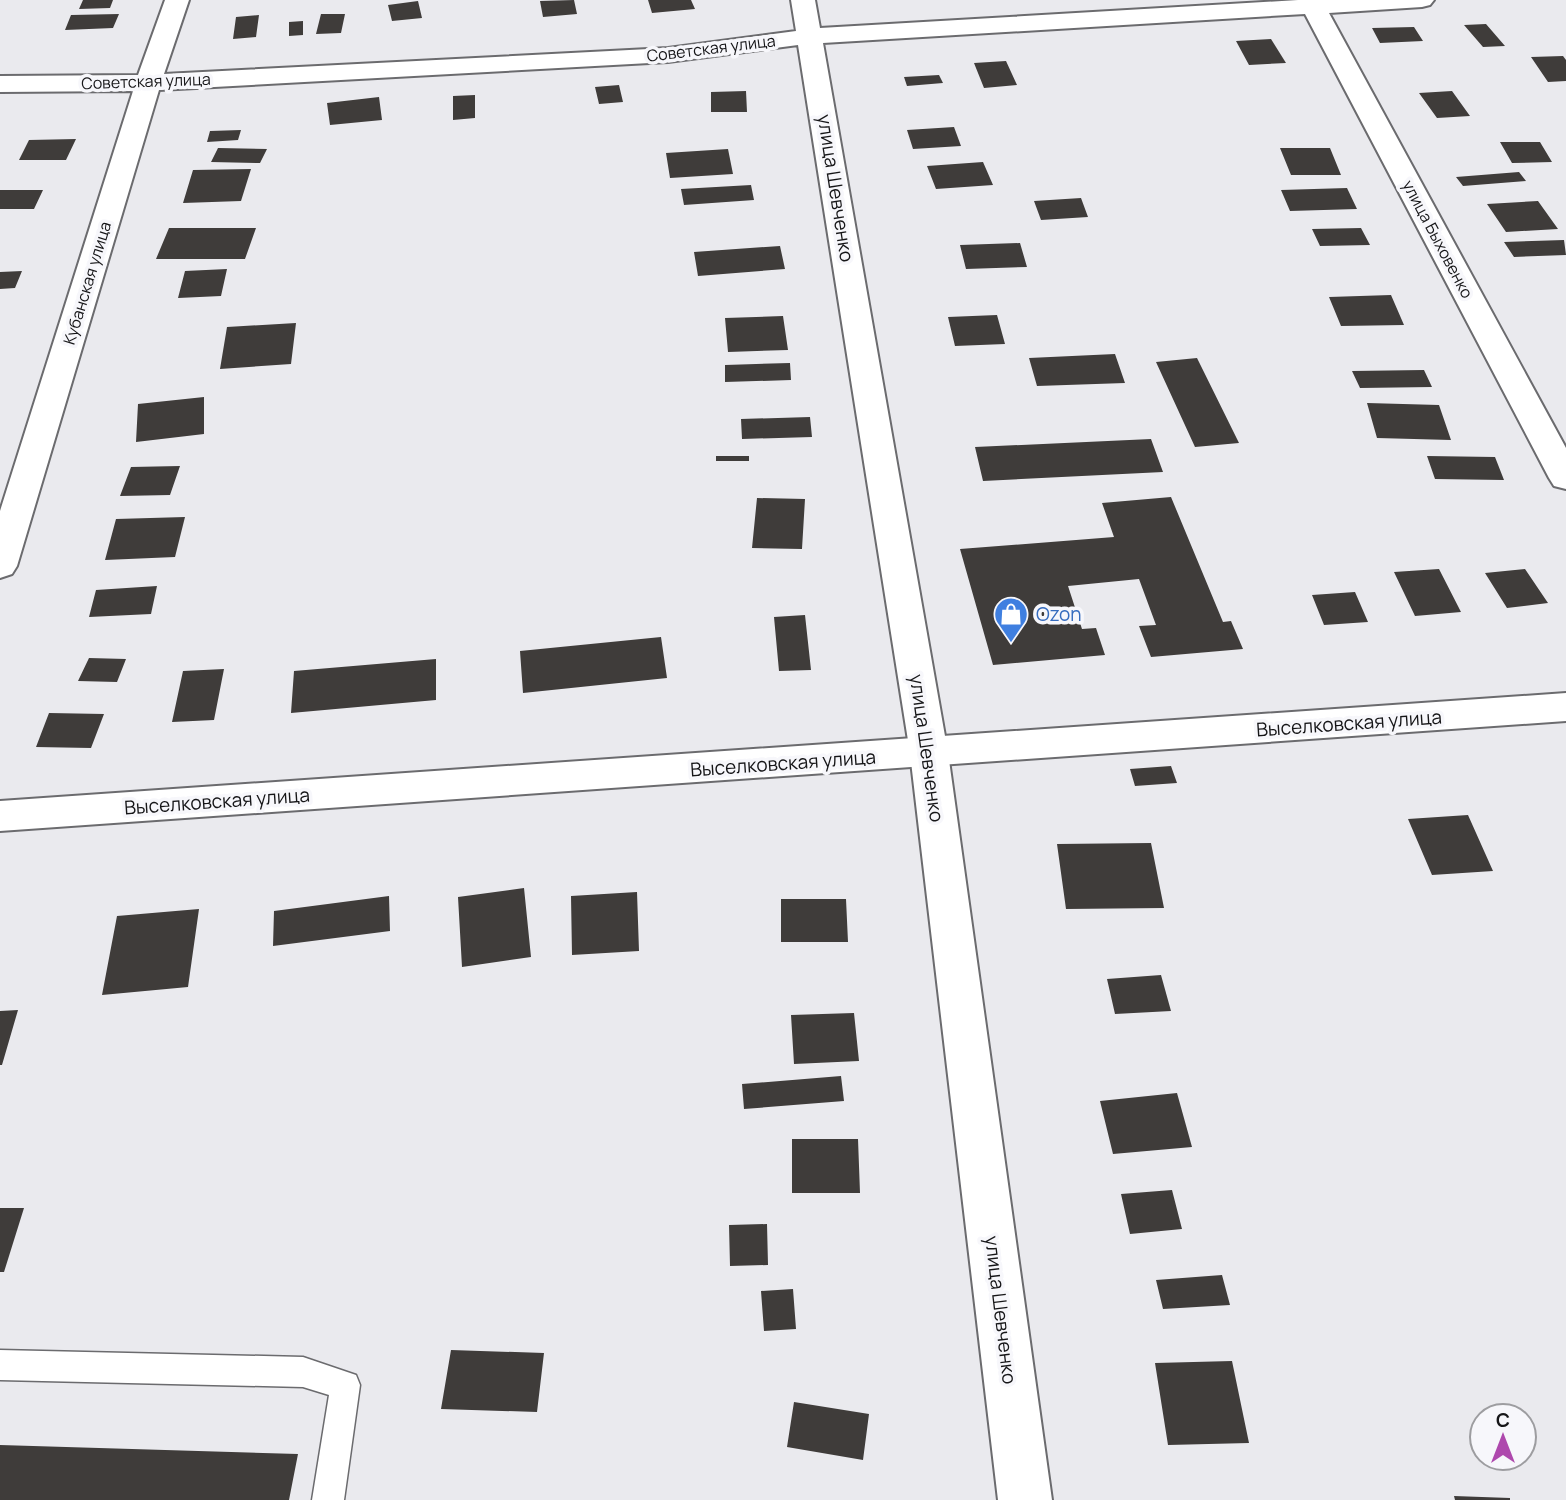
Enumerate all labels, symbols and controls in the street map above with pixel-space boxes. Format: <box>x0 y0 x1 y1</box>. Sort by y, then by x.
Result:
street label: Советская улица <box>645 29 777 67</box>
street label: Советская улица <box>81 68 211 94</box>
street label: улица Шевченко <box>811 112 861 264</box>
street label: улица Быховенко <box>1398 176 1478 302</box>
street label: Кубанская улица <box>58 219 116 347</box>
shop icon: Ozon <box>992 595 1030 644</box>
place label: Ozon <box>1036 601 1082 627</box>
street label: улица Шевченко <box>904 672 950 824</box>
street label: Выселковская улица <box>1255 704 1443 742</box>
street label: Выселковская улица <box>689 744 877 782</box>
street label: Выселковская улица <box>123 782 311 820</box>
street label: улица Шевченко <box>979 1234 1023 1386</box>
north arrow <box>1468 1402 1538 1472</box>
text: С <box>1496 1407 1510 1433</box>

